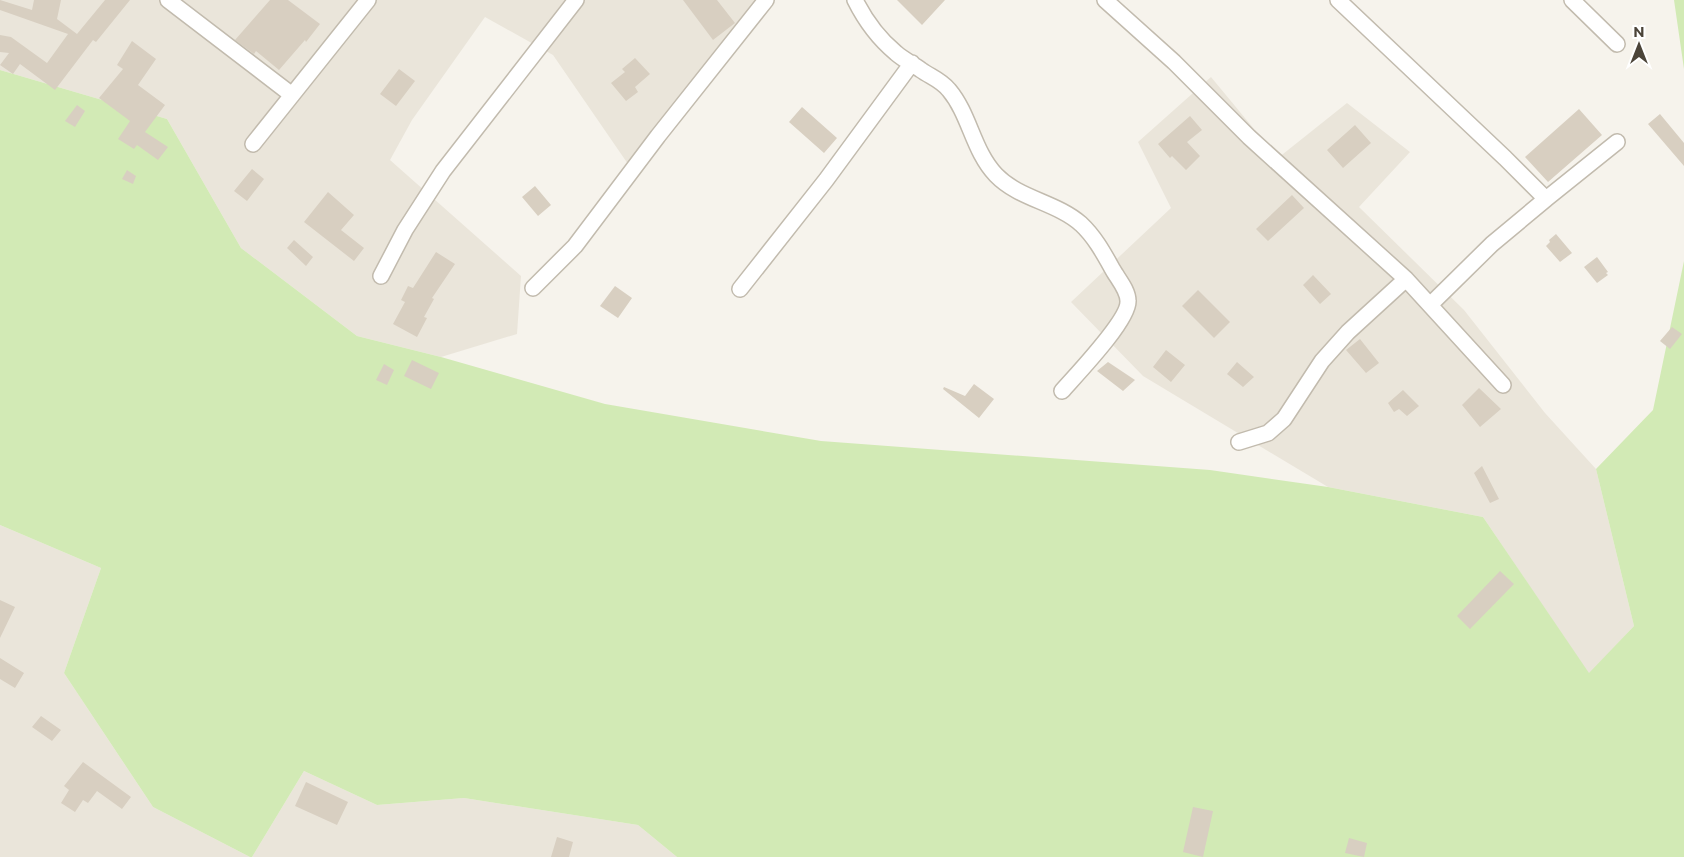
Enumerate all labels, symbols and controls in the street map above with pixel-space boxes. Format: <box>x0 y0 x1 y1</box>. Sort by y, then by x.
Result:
north arrow <box>1614 20 1664 70</box>
text: N <box>1633 23 1645 41</box>

